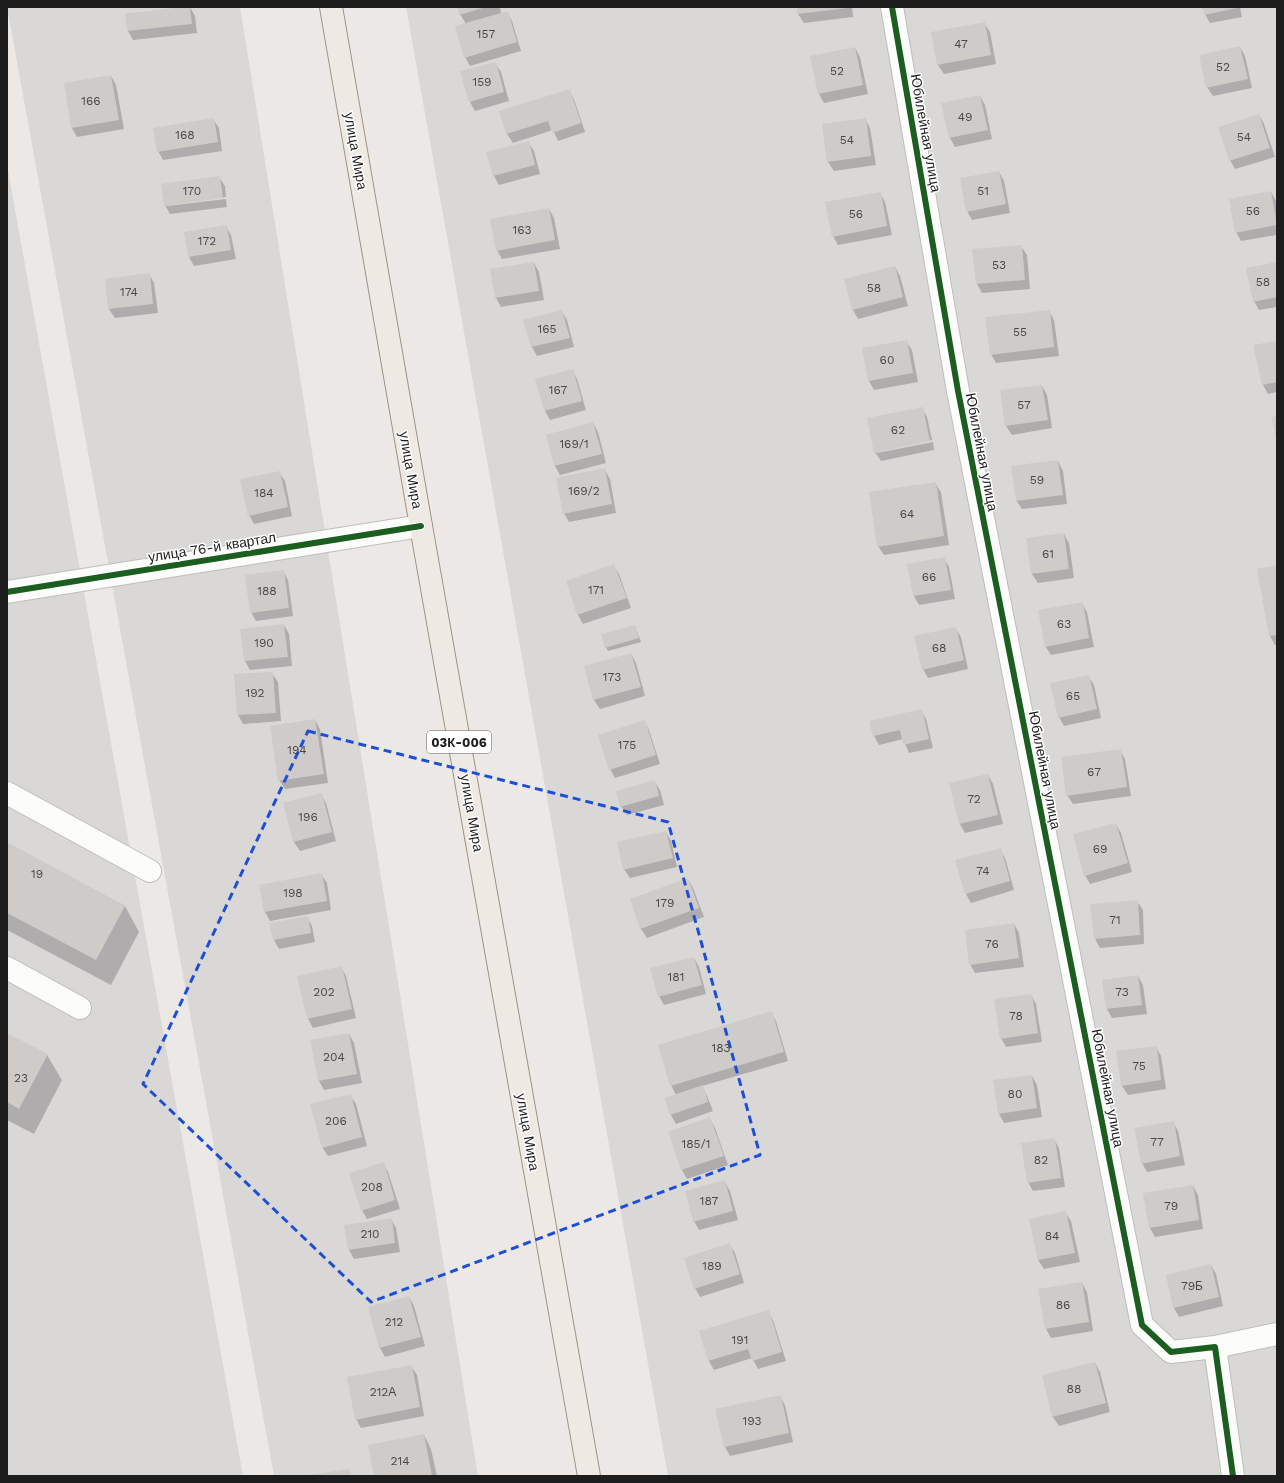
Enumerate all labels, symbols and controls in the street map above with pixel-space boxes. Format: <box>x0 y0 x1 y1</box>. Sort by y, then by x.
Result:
house number: 157 <box>477 27 495 41</box>
house number: 47 <box>954 37 968 51</box>
house number: 52 <box>1216 60 1230 74</box>
house number: 52 <box>830 64 844 78</box>
street label: Юбилейная улица <box>908 72 944 194</box>
house number: 159 <box>472 75 492 89</box>
house number: 166 <box>81 94 101 108</box>
house number: 49 <box>958 110 972 124</box>
street label: улица Мира <box>341 111 371 191</box>
house number: 168 <box>175 128 195 142</box>
house number: 54 <box>1237 130 1251 144</box>
house number: 54 <box>840 133 854 147</box>
house number: 170 <box>183 184 201 198</box>
house number: 51 <box>977 184 989 198</box>
house number: 56 <box>1246 204 1260 218</box>
house number: 56 <box>849 207 863 221</box>
house number: 163 <box>513 223 531 237</box>
house number: 172 <box>198 234 216 248</box>
house number: 53 <box>992 258 1006 272</box>
house number: 58 <box>1256 275 1270 289</box>
house number: 58 <box>867 281 881 295</box>
house number: 174 <box>120 285 138 299</box>
house number: 165 <box>538 322 556 336</box>
house number: 55 <box>1013 325 1027 339</box>
house number: 60 <box>880 353 894 367</box>
house number: 167 <box>549 383 568 397</box>
street label: Юбилейная улица <box>963 392 1001 513</box>
house number: 57 <box>1017 398 1031 412</box>
house number: 62 <box>891 423 905 437</box>
street label: улица Мира <box>396 430 426 510</box>
house number: 169/1 <box>559 437 589 451</box>
house number: 59 <box>1030 473 1044 487</box>
house number: 169/2 <box>568 484 600 498</box>
house number: 184 <box>254 486 274 500</box>
house number: 64 <box>900 507 914 521</box>
street label: улица 76-й квартал <box>147 529 277 565</box>
house number: 61 <box>1042 547 1054 561</box>
house number: 66 <box>922 570 936 584</box>
house number: 171 <box>588 583 604 597</box>
house number: 188 <box>257 584 277 598</box>
house number: 63 <box>1057 617 1071 631</box>
house number: 190 <box>254 636 274 650</box>
house number: 68 <box>932 641 946 655</box>
house number: 173 <box>603 670 621 684</box>
house number: 192 <box>245 686 265 700</box>
house number: 65 <box>1066 689 1080 703</box>
street label: Юбилейная улица <box>1026 710 1064 831</box>
road number: 03К-006 <box>427 731 491 753</box>
house number: 175 <box>618 738 636 752</box>
house number: 194 <box>287 743 307 757</box>
house number: 67 <box>1087 765 1101 779</box>
street label: улица Мира <box>457 773 487 853</box>
house number: 72 <box>967 792 981 806</box>
house number: 196 <box>298 810 318 824</box>
house number: 69 <box>1093 842 1107 856</box>
house number: 74 <box>976 864 990 878</box>
house number: 19 <box>31 867 43 881</box>
house number: 198 <box>283 886 303 900</box>
house number: 179 <box>656 896 674 910</box>
house number: 71 <box>1109 913 1121 927</box>
house number: 76 <box>985 937 999 951</box>
house number: 181 <box>668 970 684 984</box>
house number: 202 <box>313 985 335 999</box>
house number: 73 <box>1115 985 1129 999</box>
house number: 78 <box>1009 1009 1023 1023</box>
street label: Юбилейная улица <box>1089 1028 1127 1149</box>
house number: 183 <box>712 1041 730 1055</box>
house number: 204 <box>323 1050 345 1064</box>
house number: 75 <box>1132 1059 1146 1073</box>
house number: 23 <box>14 1071 28 1085</box>
house number: 80 <box>1008 1087 1022 1101</box>
street label: улица Мира <box>513 1092 543 1172</box>
house number: 206 <box>325 1114 347 1128</box>
house number: 77 <box>1150 1135 1164 1149</box>
house number: 185/1 <box>682 1137 710 1151</box>
house number: 82 <box>1034 1153 1048 1167</box>
house number: 208 <box>361 1180 383 1194</box>
house number: 187 <box>700 1194 718 1208</box>
house number: 79 <box>1164 1199 1178 1213</box>
house number: 210 <box>360 1227 380 1241</box>
house number: 84 <box>1045 1229 1059 1243</box>
house number: 189 <box>702 1259 722 1273</box>
house number: 79Б <box>1181 1279 1203 1293</box>
house number: 86 <box>1056 1298 1070 1312</box>
house number: 212 <box>385 1315 403 1329</box>
house number: 191 <box>732 1333 748 1347</box>
house number: 88 <box>1067 1382 1081 1396</box>
house number: 212А <box>370 1385 396 1399</box>
house number: 193 <box>743 1414 761 1428</box>
house number: 214 <box>390 1454 410 1468</box>

